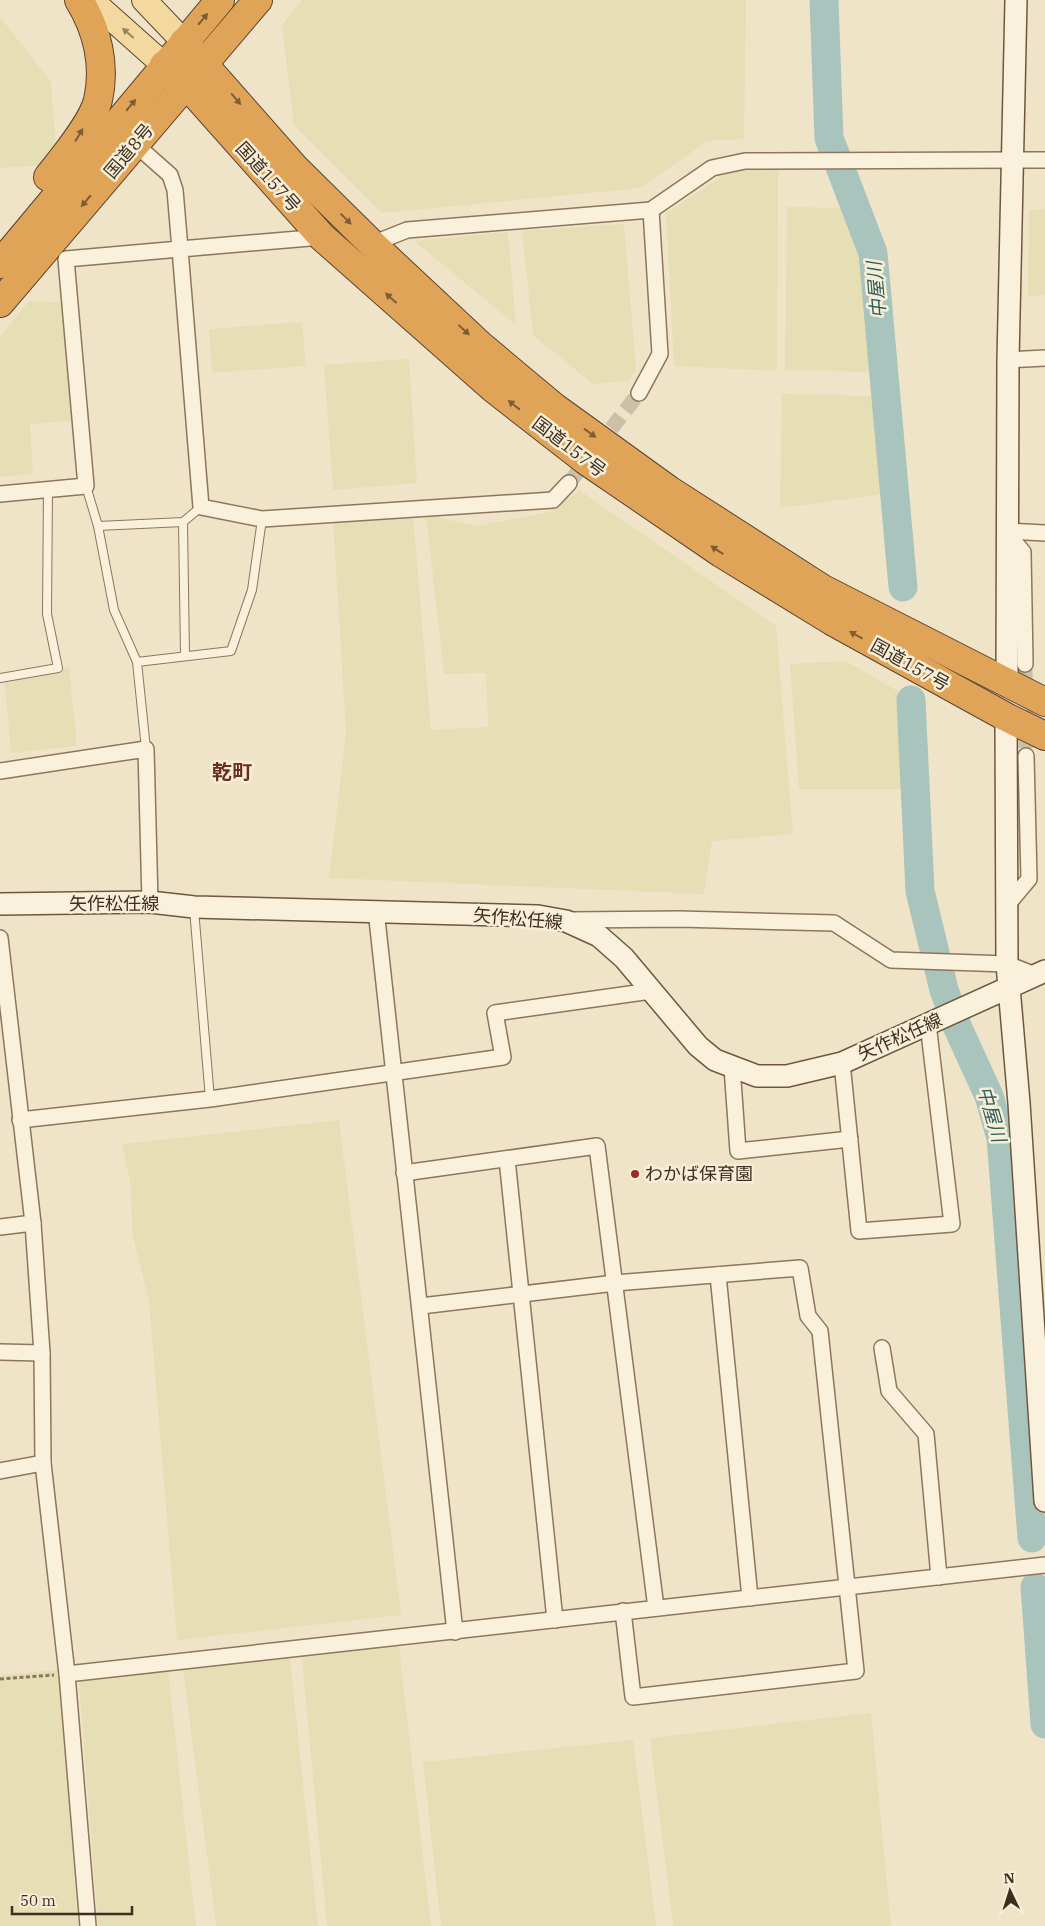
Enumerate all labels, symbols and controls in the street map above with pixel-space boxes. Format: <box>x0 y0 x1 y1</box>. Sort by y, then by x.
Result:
one-way arrow <box>198 13 209 26</box>
one-way arrow <box>121 27 134 38</box>
one-way arrow <box>230 93 242 105</box>
one-way arrow <box>126 99 137 112</box>
street label: 国道8号 <box>99 118 158 183</box>
one-way arrow <box>75 129 84 142</box>
street label: 国道157号 <box>231 137 306 216</box>
one-way arrow <box>80 195 92 207</box>
one-way arrow <box>340 212 352 224</box>
water label: 中屋川 <box>861 259 890 319</box>
one-way arrow <box>386 292 398 304</box>
one-way arrow <box>458 324 470 336</box>
one-way arrow <box>508 399 521 410</box>
street label: 国道157号 <box>528 411 611 482</box>
one-way arrow <box>583 428 597 438</box>
one-way arrow <box>710 545 724 555</box>
one-way arrow <box>849 630 863 639</box>
street label: 国道157号 <box>867 634 954 696</box>
district label: 乾町 <box>212 758 252 785</box>
street label: 矢作松任線 <box>69 892 159 915</box>
street label: 矢作松任線 <box>472 903 564 934</box>
street label: 矢作松任線 <box>854 1008 946 1065</box>
water label: 中屋川 <box>973 1083 1012 1147</box>
place label: わかば保育園 <box>645 1162 753 1185</box>
marker: わかば保育園 <box>629 1168 641 1180</box>
north arrow <box>985 1866 1035 1916</box>
text: N <box>1003 1869 1015 1887</box>
scale bar <box>12 1884 132 1916</box>
text: 50 m <box>20 1891 56 1910</box>

